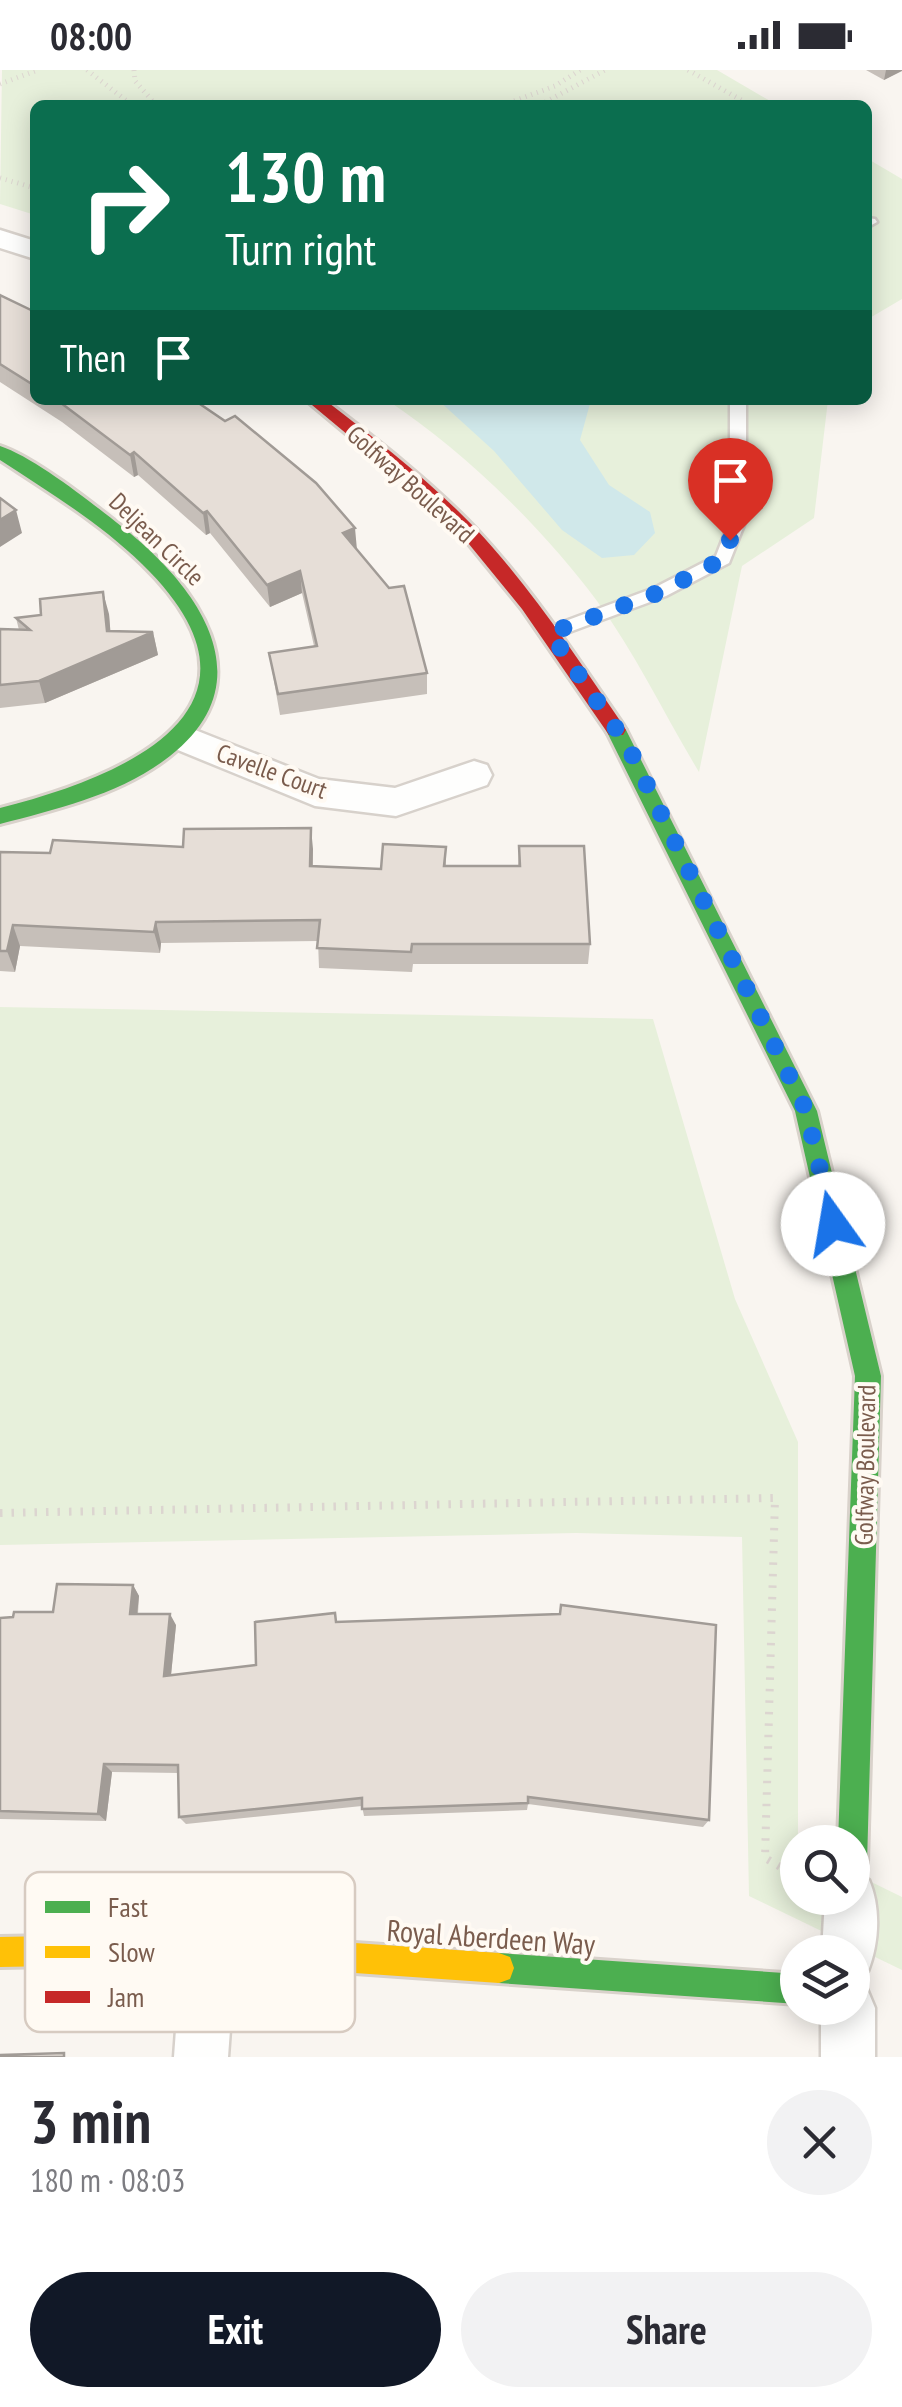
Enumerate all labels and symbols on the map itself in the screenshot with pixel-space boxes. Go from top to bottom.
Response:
street label: Golfway Boulevard [341,418,481,550]
pin [688,438,773,541]
street label: Deljean Circle [103,486,211,592]
street label: Cavelle Court [212,736,332,806]
position arrow [781,1172,885,1276]
street label: Golfway Boulevard [848,1384,882,1546]
legend [25,1872,355,2032]
text: Fast [108,1888,148,1925]
street label: Royal Aberdeen Way [386,1910,597,1963]
text: Slow [108,1933,155,1970]
text: Jam [107,1978,144,2015]

